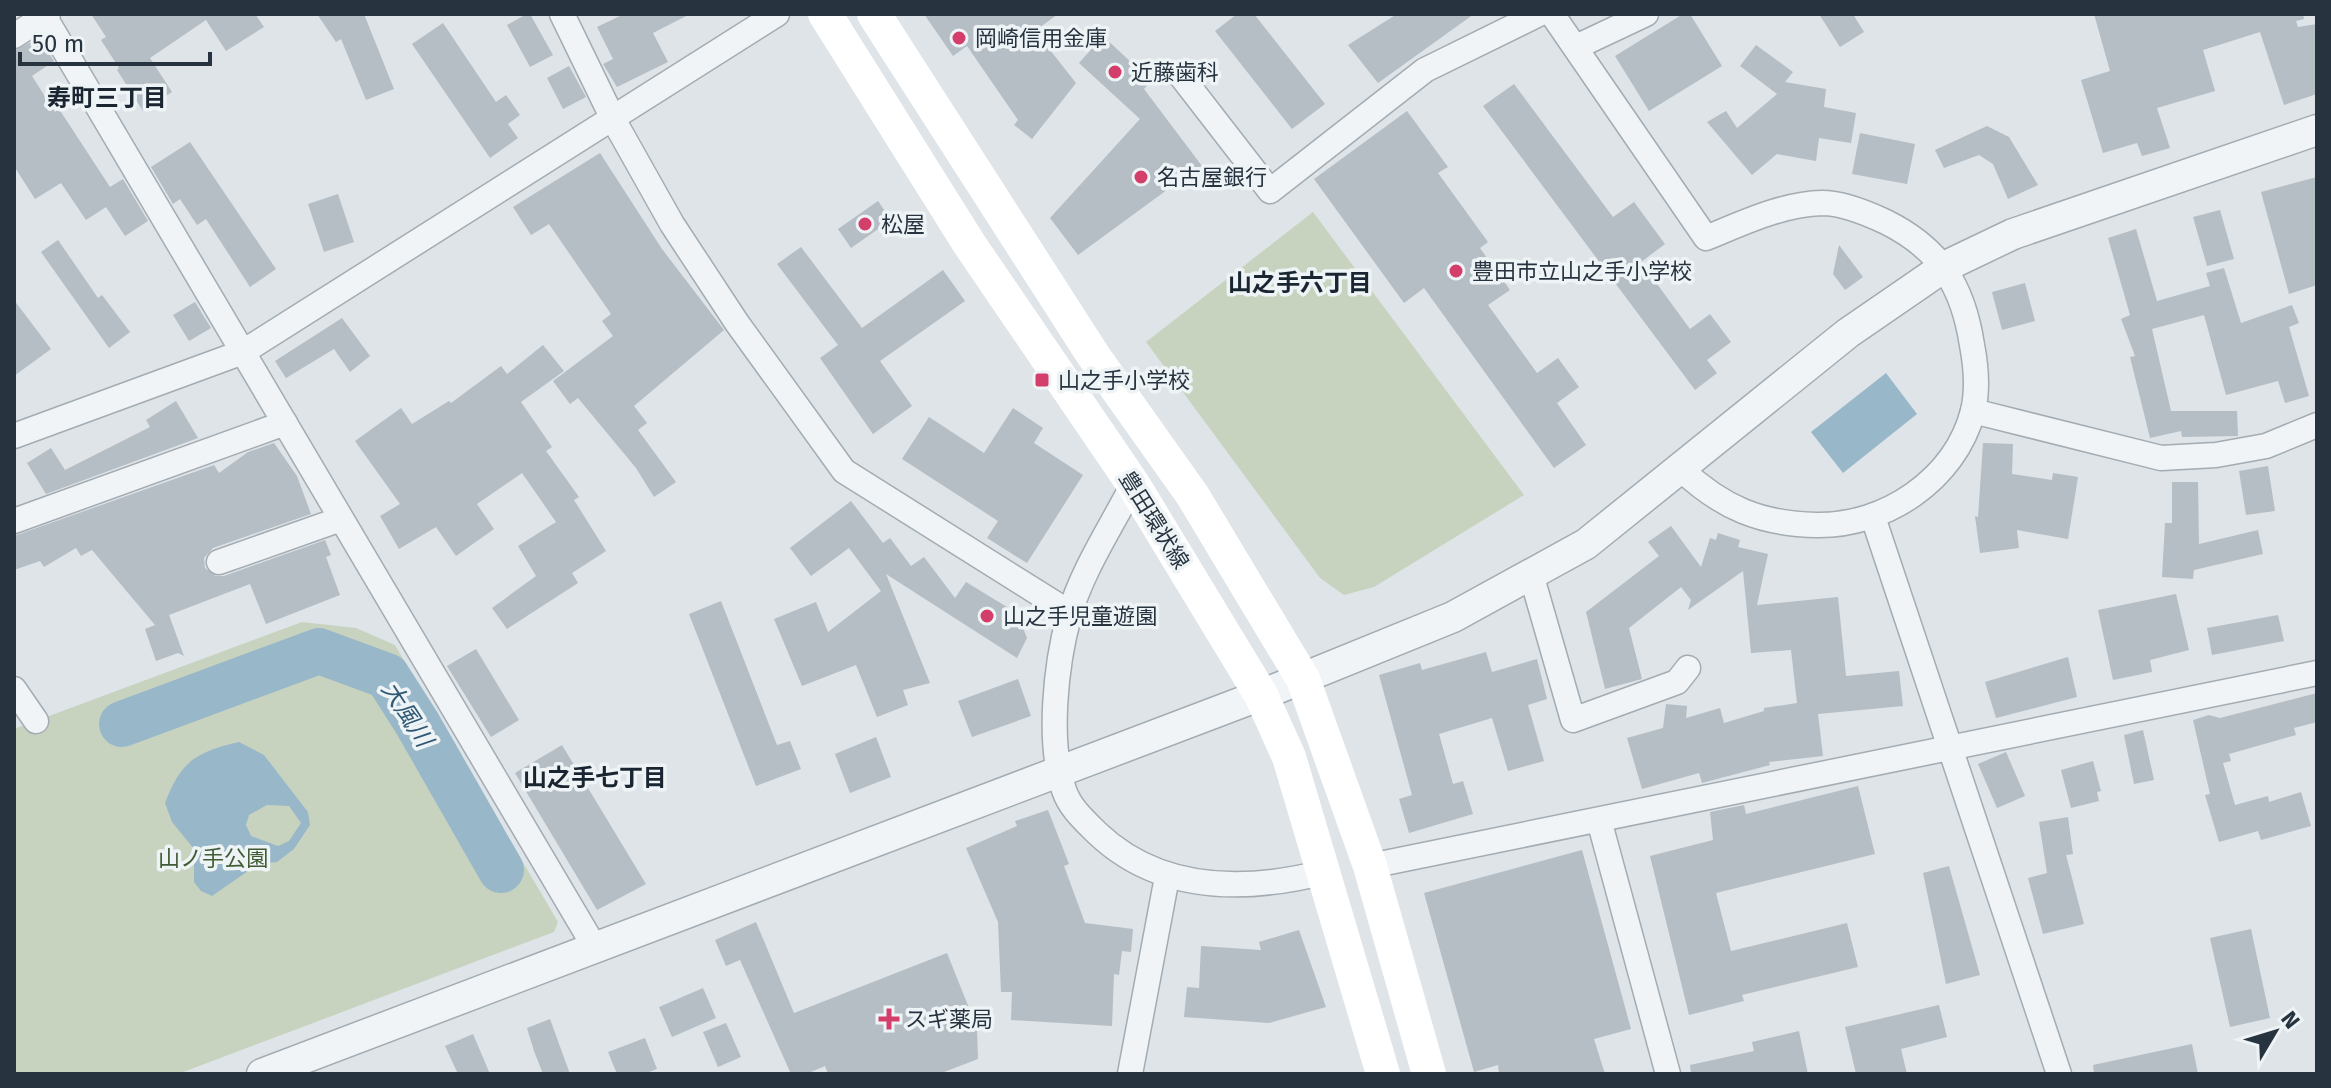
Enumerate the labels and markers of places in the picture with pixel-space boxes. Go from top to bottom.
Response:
place label: 岡崎信用金庫 [975,25,1107,52]
marker: 岡崎信用金庫 [950,29,968,47]
place label: 近藤歯科 [1131,59,1219,86]
marker: 近藤歯科 [1106,63,1124,81]
place label: 名古屋銀行 [1157,164,1267,191]
marker: 名古屋銀行 [1132,168,1150,186]
place label: 松屋 [881,211,925,238]
marker: 松屋 [856,215,874,233]
place label: 豊田市立山之手小学校 [1472,258,1692,285]
marker: 豊田市立山之手小学校 [1447,262,1465,280]
place label: 山之手小学校 [1058,367,1190,394]
marker: 山之手小学校 [1033,371,1051,389]
place label: 山之手児童遊園 [1003,603,1157,630]
marker: 山之手児童遊園 [978,607,996,625]
place label: スギ薬局 [905,1006,993,1033]
marker: スギ薬局 [880,1010,898,1028]

